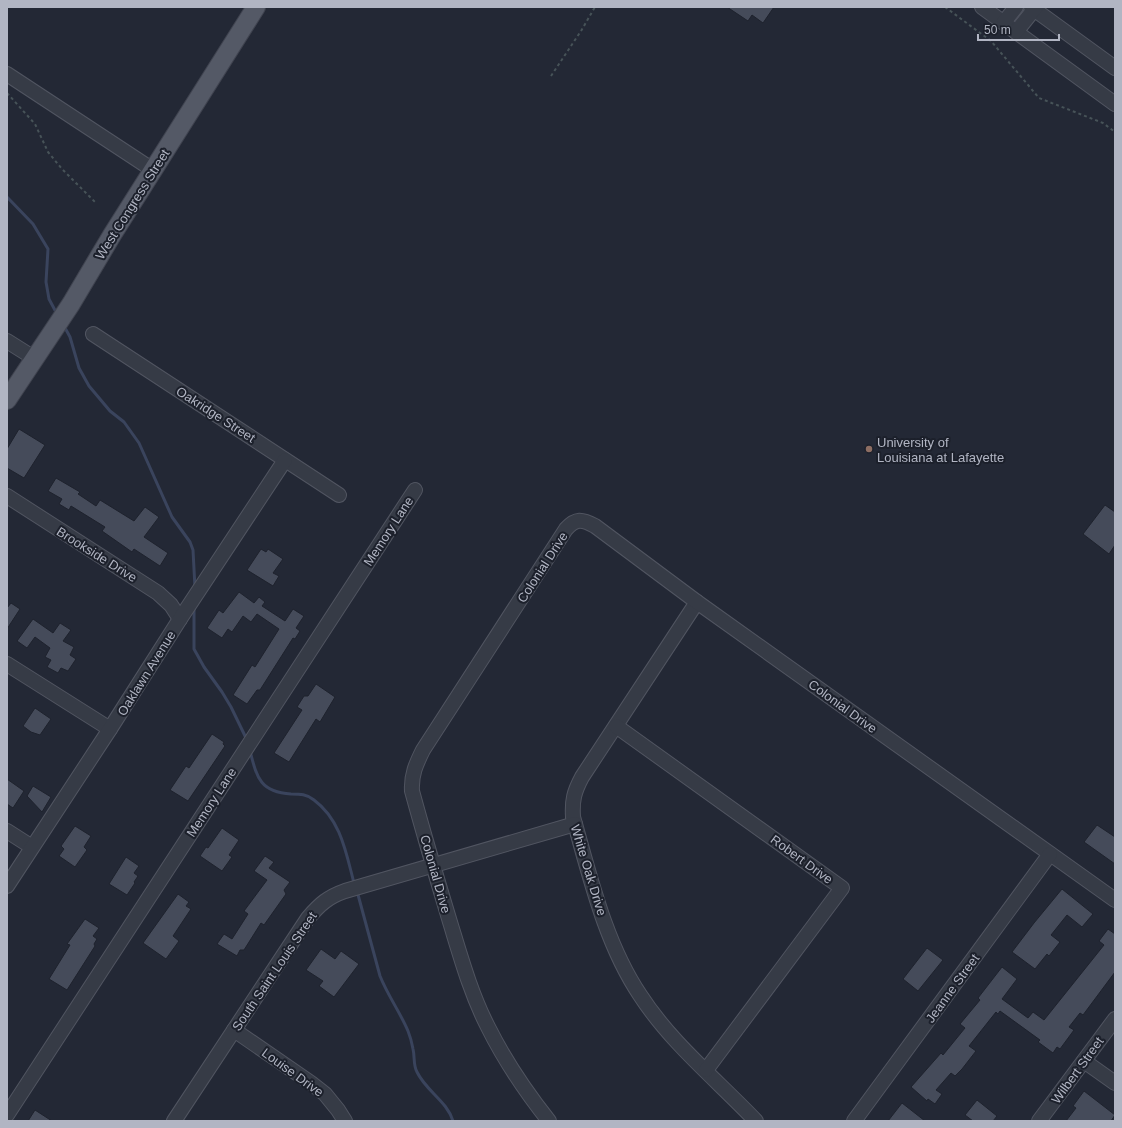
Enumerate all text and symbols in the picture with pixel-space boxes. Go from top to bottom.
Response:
scale bar [978,16,1059,42]
text: 50 m [984,23,1011,37]
street label: West Congress Street [92,146,173,262]
street label: Oakridge Street [173,383,258,446]
place label: University of Louisiana at Lafayette [877,435,1004,465]
marker: University of Louisiana at Lafayette [864,444,874,454]
street label: Memory Lane [360,494,416,569]
street label: Brookside Drive [54,524,140,585]
street label: Colonial Drive [514,529,571,605]
street label: Oaklawn Avenue [114,628,179,719]
street label: Colonial Drive [806,677,880,736]
street label: Memory Lane [183,765,239,840]
street label: White Oak Drive [568,823,610,918]
street label: Robert Drive [768,832,836,887]
street label: Colonial Drive [417,833,454,915]
street label: South Saint Louis Street [229,909,320,1034]
street label: Jeanne Street [923,951,982,1025]
street label: Wilbert Street [1048,1034,1107,1107]
street label: Louise Drive [259,1045,326,1100]

